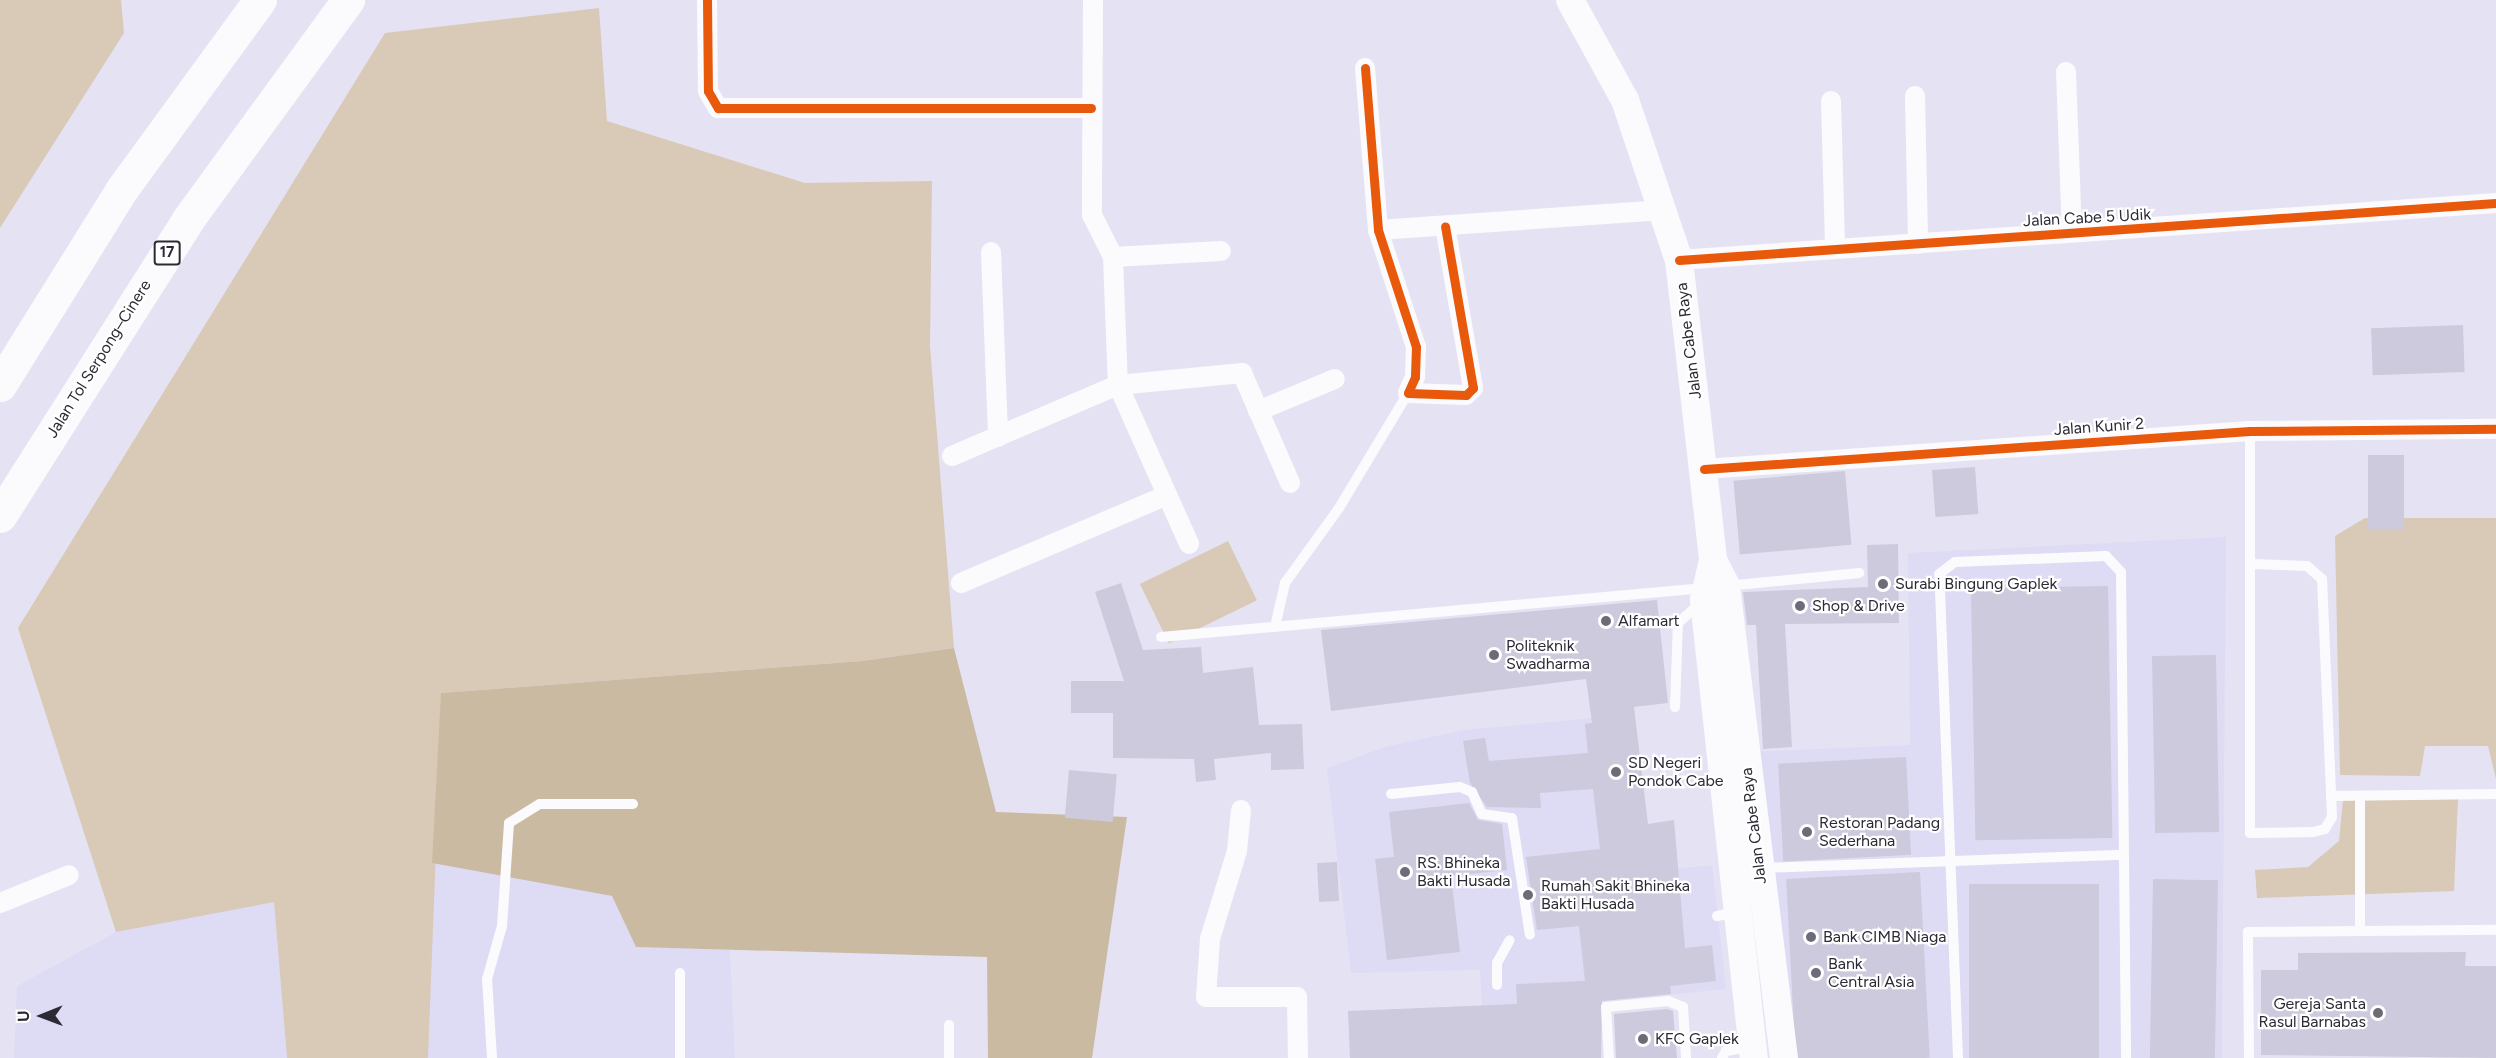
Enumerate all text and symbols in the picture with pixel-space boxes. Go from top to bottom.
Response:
street label: Jalan Cabe 5 Udik [2023,205,2151,231]
road number: 17 [154,241,180,265]
street label: Jalan Tol Serpong–Cinere [43,277,155,441]
street label: Jalan Cabe Raya [1672,282,1706,400]
street label: Jalan Kunir 2 [2053,414,2145,440]
place label: Surabi Bingung Gaplek [1895,574,2057,594]
marker: Surabi Bingung Gaplek [1876,577,1890,591]
place label: Shop & Drive [1812,596,1905,616]
marker: Shop & Drive [1793,599,1807,613]
place label: Alfamart [1618,611,1680,631]
marker: Alfamart [1599,614,1613,628]
place label: Politeknik Swadharma [1506,636,1590,674]
marker: Politeknik Swadharma [1487,648,1501,662]
place label: SD Negeri Pondok Cabe [1628,753,1723,791]
marker: SD Negeri Pondok Cabe [1609,765,1623,779]
street label: Jalan Cabe Raya [1737,767,1771,885]
place label: Restoran Padang Sederhana [1819,813,1940,851]
marker: Restoran Padang Sederhana [1800,825,1814,839]
place label: RS. Bhineka Bakti Husada [1417,853,1511,891]
marker: RS. Bhineka Bakti Husada [1398,865,1412,879]
place label: Rumah Sakit Bhineka Bakti Husada [1541,876,1690,914]
marker: Rumah Sakit Bhineka Bakti Husada [1519,886,1537,904]
place label: Bank CIMB Niaga [1823,927,1947,947]
marker: Bank CIMB Niaga [1804,930,1818,944]
place label: Bank Central Asia [1828,954,1914,992]
marker: Bank Central Asia [1809,966,1823,980]
north arrow [12,986,72,1046]
place label: Gereja Santa Rasul Barnabas [2259,994,2366,1032]
marker: Gereja Santa Rasul Barnabas [2371,1006,2385,1020]
text: U [14,1011,33,1022]
place label: KFC Gaplek [1655,1029,1739,1049]
marker: KFC Gaplek [1636,1032,1650,1046]

